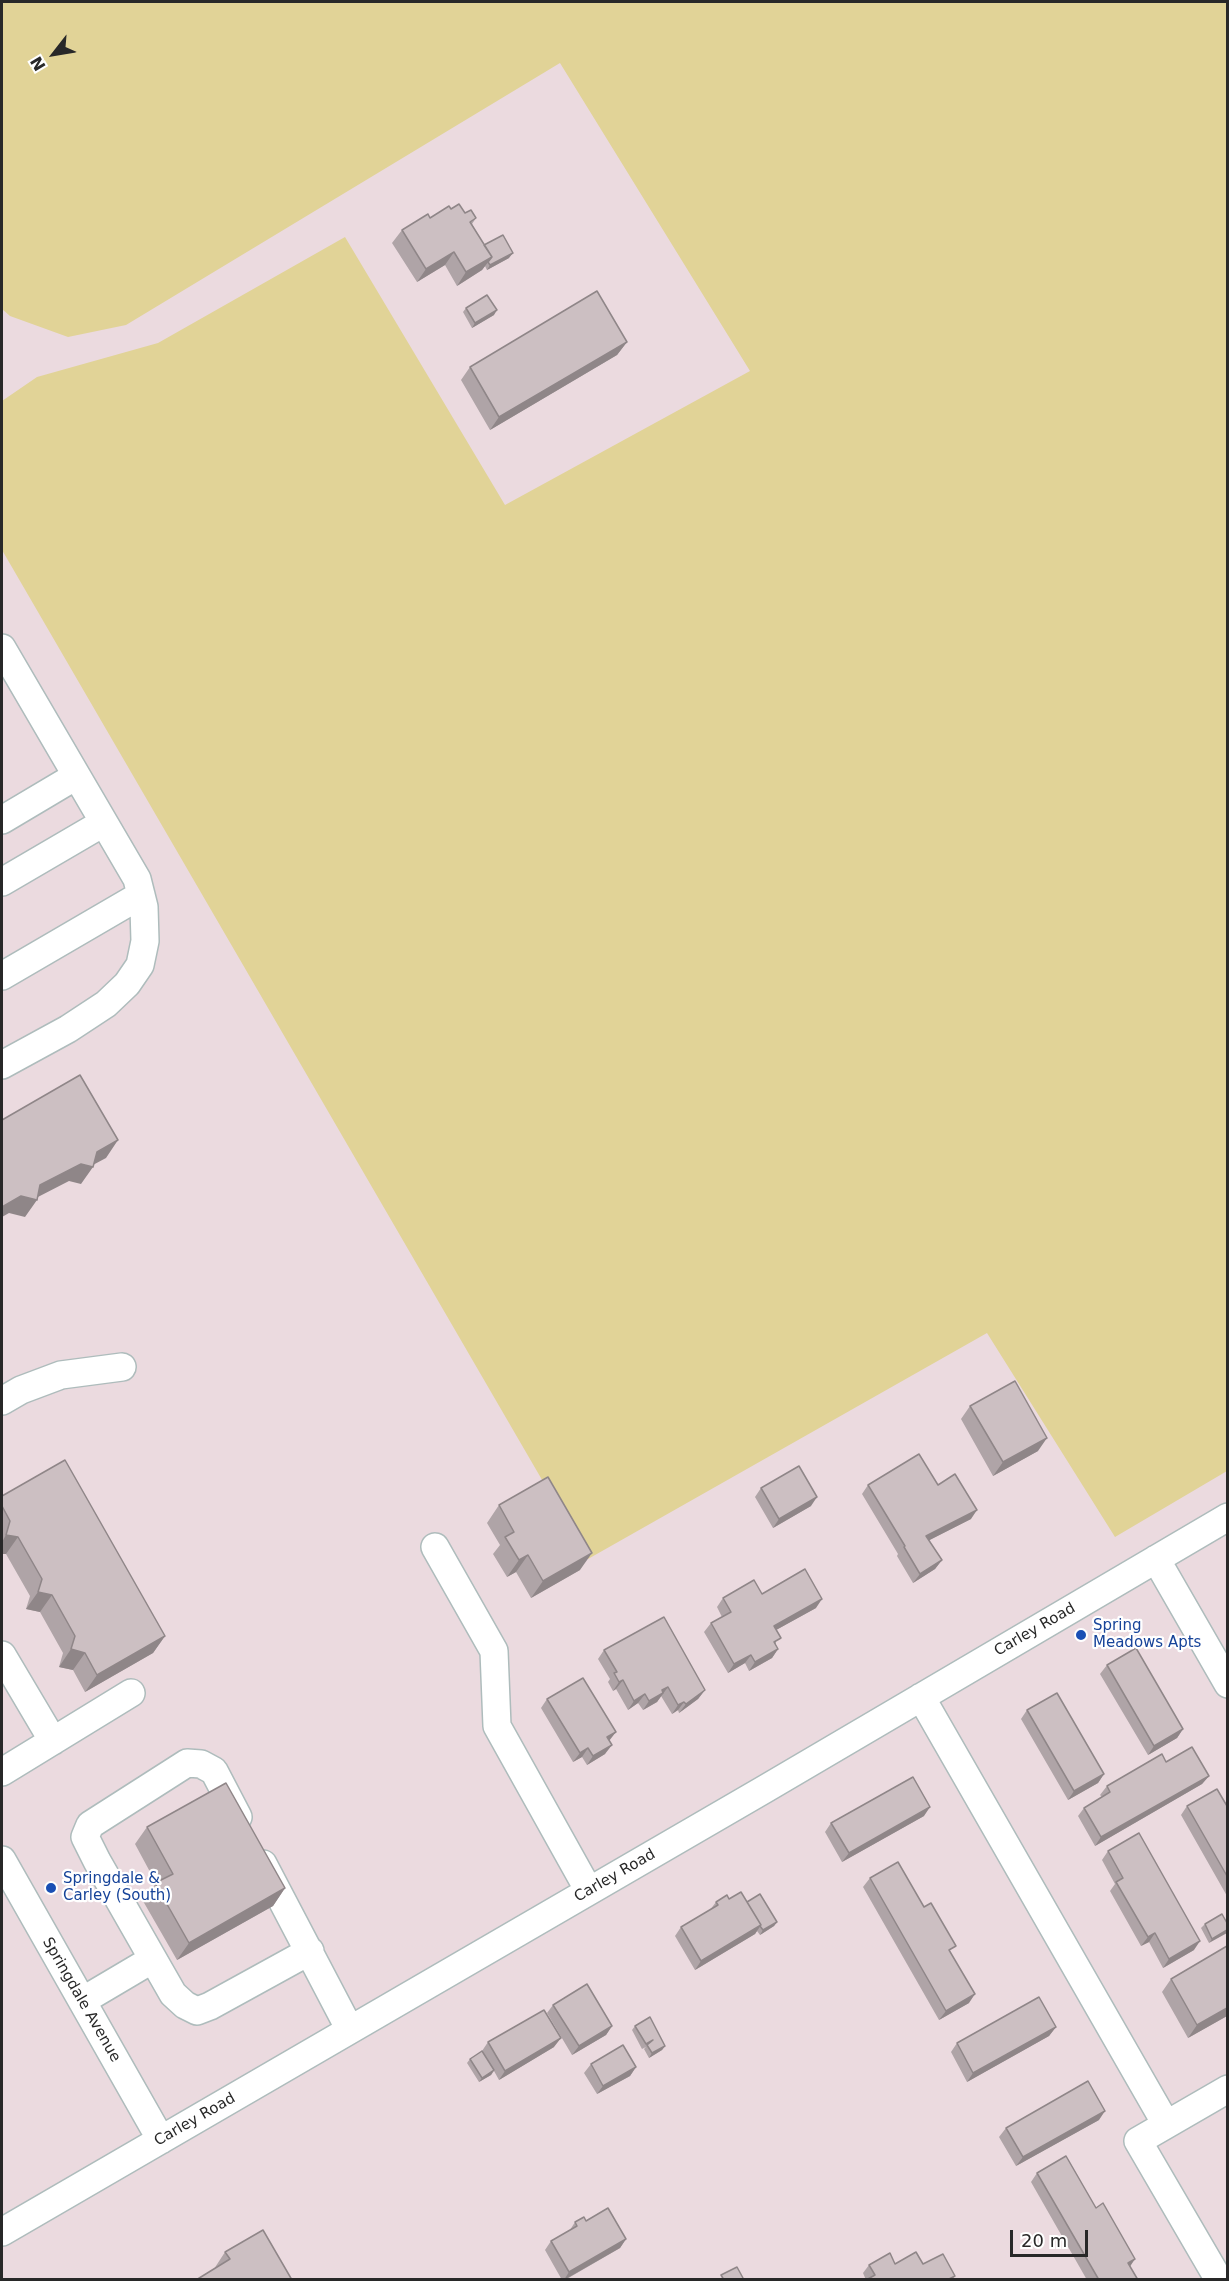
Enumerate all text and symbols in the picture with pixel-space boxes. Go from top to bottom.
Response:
north arrow [24,24,84,84]
text: N [27,53,50,74]
street label: Carley Road [991,1600,1079,1660]
place label: Spring Meadows Apts [1093,1617,1201,1652]
marker: Spring Meadows Apts [1074,1628,1088,1642]
street label: Carley Road [571,1846,659,1906]
place label: Springdale & Carley (South) [63,1870,171,1905]
marker: Springdale & Carley (South) [44,1881,58,1895]
street label: Springdale Avenue [38,1934,124,2066]
street label: Carley Road [151,2090,239,2150]
scale bar [1013,2218,1091,2256]
text: 20 m [1021,2230,1067,2251]

